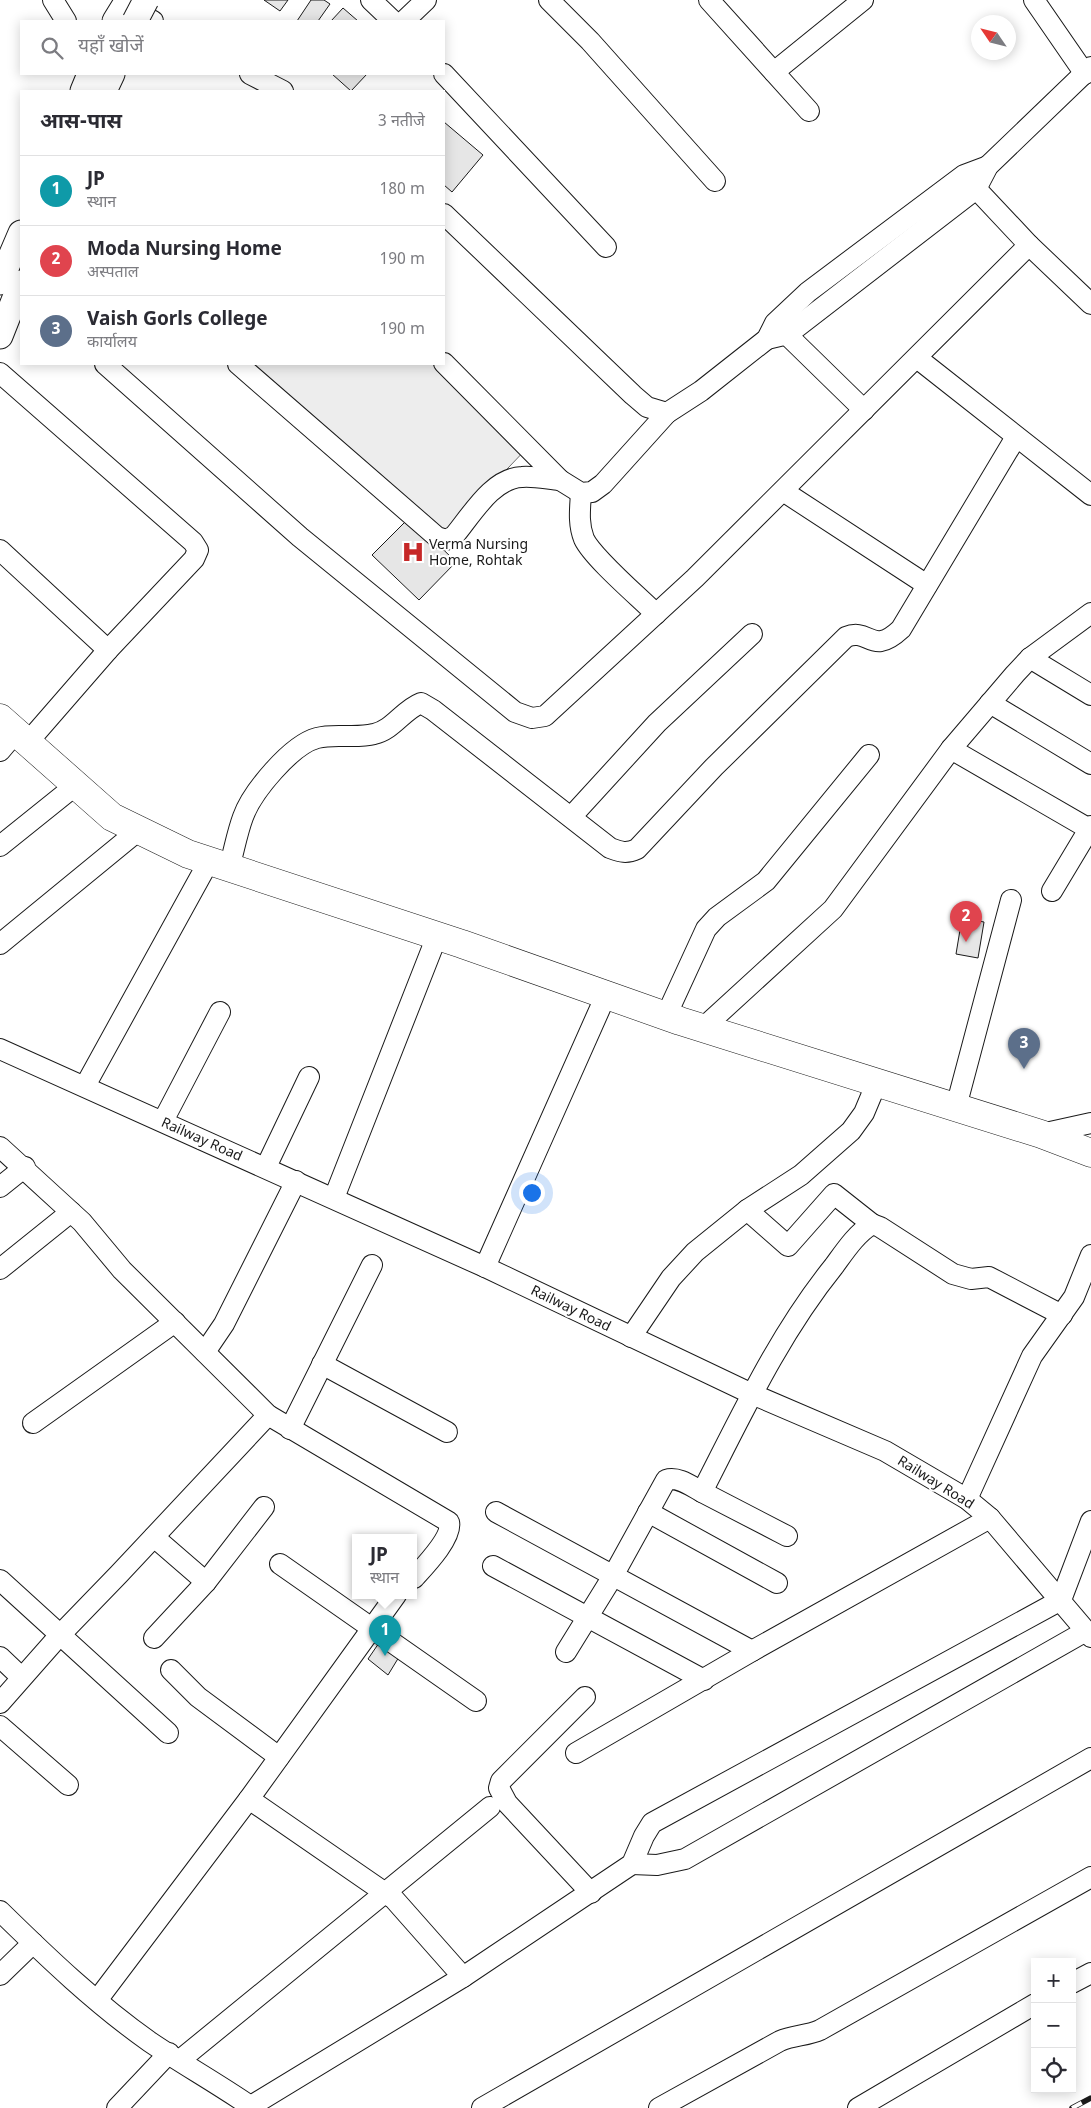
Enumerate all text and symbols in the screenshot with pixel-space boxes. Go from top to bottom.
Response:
north arrow [971,15,1016,60]
search box [20,20,445,75]
icon: search [38,34,66,62]
text: यहाँ खोजें [78,35,144,60]
text: आस-पास [40,109,122,137]
text: 3 नतीजे [378,112,425,133]
text: JP [87,168,105,193]
text: 1 [51,180,61,201]
text: 180 m [379,180,425,201]
text: स्थान [87,193,116,214]
text: Moda Nursing Home [87,238,282,263]
text: 2 [51,250,61,271]
text: 190 m [379,250,425,271]
text: अस्पताल [87,263,139,284]
text: Vaish Gorls College [87,308,268,333]
text: 3 [51,320,61,341]
text: 190 m [379,320,425,341]
text: कार्यालय [87,333,137,354]
place label: Verma Nursing Home, Rohtak [429,536,528,571]
hospital icon: Verma Nursing Home, Rohtak [400,539,426,565]
pin: 2 [950,901,982,942]
pin: 3 [1008,1028,1040,1069]
street label: Railway Road [158,1114,245,1167]
your location [519,1180,545,1206]
street label: Railway Road [527,1282,614,1337]
street label: Railway Road [893,1452,977,1514]
popup [352,1534,417,1599]
text: JP [370,1544,388,1569]
text: स्थान [370,1569,399,1590]
pin: 1 [369,1615,401,1656]
map controls [1031,1958,1076,2093]
button: + [1031,1958,1076,2003]
button: − [1031,2003,1076,2048]
button: locate [1031,2048,1076,2093]

